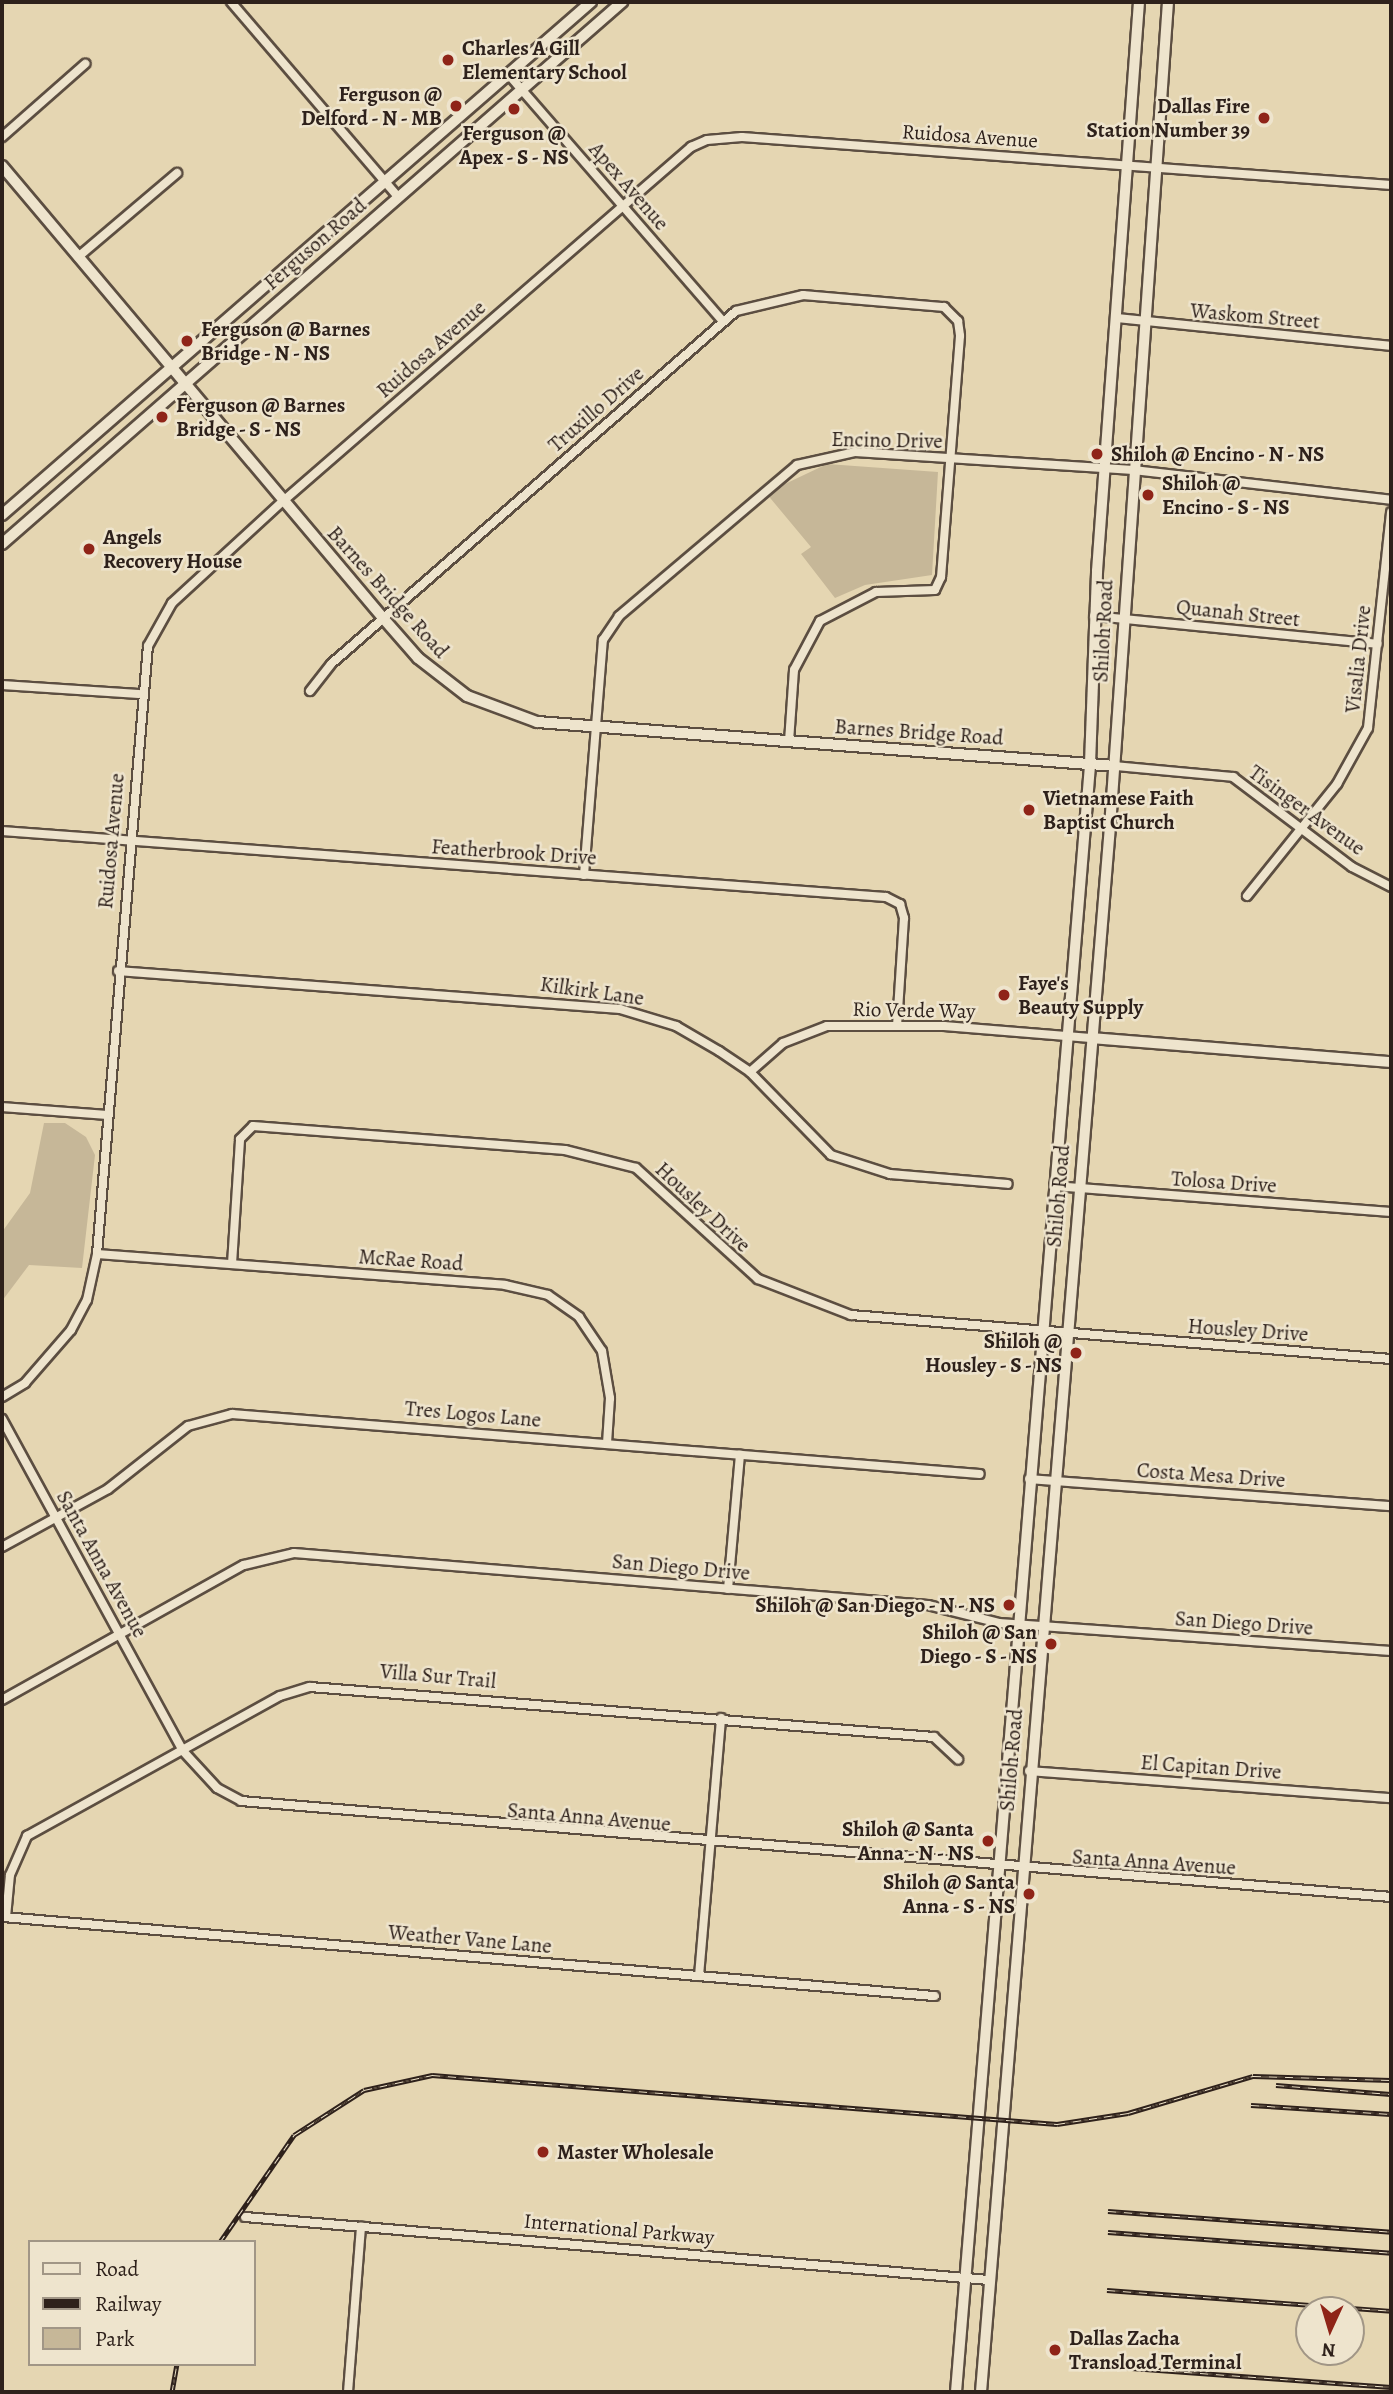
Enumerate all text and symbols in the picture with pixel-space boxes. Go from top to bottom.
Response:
place label: Charles A Gill Elementary School [462,35,627,85]
marker: Charles A Gill Elementary School [440,52,456,68]
place label: Ferguson @ Delford - N - MB [299,81,442,131]
place label: Dallas Fire Station Number 39 [1086,93,1250,143]
marker: Ferguson @ Delford - N - MB [448,98,464,114]
marker: Ferguson @ Apex - S - NS [506,101,522,117]
marker: Dallas Fire Station Number 39 [1256,110,1272,126]
street label: Ruidosa Avenue [901,119,1039,153]
place label: Ferguson @ Apex - S - NS [458,120,570,170]
street label: Apex Avenue [584,137,674,235]
street label: Ferguson Road [259,193,371,295]
street label: Ruidosa Avenue [371,295,491,403]
street label: Waskom Street [1189,298,1321,334]
place label: Ferguson @ Barnes Bridge - N - NS [201,316,370,366]
marker: Ferguson @ Barnes Bridge - N - NS [179,333,195,349]
street label: Truxillo Drive [543,361,649,457]
place label: Ferguson @ Barnes Bridge - S - NS [176,392,345,442]
marker: Ferguson @ Barnes Bridge - S - NS [154,409,170,425]
street label: Encino Drive [831,426,943,454]
place label: Shiloh @ Encino - N - NS [1111,441,1326,467]
marker: Shiloh @ Encino - N - NS [1089,446,1105,462]
place label: Shiloh @ Encino - S - NS [1162,470,1291,520]
marker: Shiloh @ Encino - S - NS [1140,487,1156,503]
street label: Barnes Bridge Road [322,521,454,663]
place label: Angels Recovery House [103,524,242,574]
marker: Angels Recovery House [81,541,97,557]
street label: Shiloh Road [1088,579,1118,683]
street label: Quanah Street [1175,594,1301,632]
street label: Visalia Drive [1340,604,1376,714]
street label: Barnes Bridge Road [834,714,1004,750]
street label: Tisinger Avenue [1244,759,1370,861]
street label: Ruidosa Avenue [93,772,129,910]
place label: Vietnamese Faith Baptist Church [1043,785,1194,835]
marker: Vietnamese Faith Baptist Church [1021,802,1037,818]
street label: Featherbrook Drive [430,834,598,870]
place label: Faye's Beauty Supply [1018,970,1143,1020]
street label: Kilkirk Lane [538,971,646,1011]
marker: Faye's Beauty Supply [996,987,1012,1003]
street label: Rio Verde Way [852,996,976,1024]
street label: Shiloh Road [1041,1144,1075,1248]
street label: Housley Drive [650,1157,756,1257]
street label: Tolosa Drive [1170,1166,1278,1198]
street label: McRae Road [358,1244,464,1276]
street label: Housley Drive [1187,1313,1309,1347]
place label: Shiloh @ Housley - S - NS [923,1328,1062,1378]
marker: Shiloh @ Housley - S - NS [1068,1345,1084,1361]
street label: Tres Logos Lane [404,1395,542,1433]
street label: Costa Mesa Drive [1136,1457,1286,1493]
street label: Santa Anna Avenue [51,1486,153,1642]
street label: San Diego Drive [611,1548,751,1586]
place label: Shiloh @ San Diego - N - NS [754,1592,995,1618]
marker: Shiloh @ San Diego - N - NS [1001,1597,1017,1613]
street label: San Diego Drive [1174,1606,1314,1640]
place label: Shiloh @ San Diego - S - NS [918,1619,1037,1669]
marker: Shiloh @ San Diego - S - NS [1043,1636,1059,1652]
street label: Villa Sur Trail [379,1658,497,1694]
street label: Shiloh Road [994,1708,1028,1812]
street label: El Capitan Drive [1140,1750,1282,1784]
street label: Santa Anna Avenue [506,1797,672,1837]
place label: Shiloh @ Santa Anna - N - NS [842,1816,974,1866]
marker: Shiloh @ Santa Anna - N - NS [980,1833,996,1849]
street label: Santa Anna Avenue [1071,1844,1237,1880]
place label: Shiloh @ Santa Anna - S - NS [883,1869,1015,1919]
marker: Shiloh @ Santa Anna - S - NS [1021,1886,1037,1902]
street label: Weather Vane Lane [387,1919,553,1959]
place label: Master Wholesale [557,2139,714,2165]
marker: Master Wholesale [535,2144,551,2160]
street label: International Parkway [523,2208,715,2250]
legend [28,2240,256,2366]
text: Road [95,2255,139,2283]
text: Railway [95,2290,161,2318]
north arrow [1295,2296,1365,2366]
text: Park [95,2325,134,2353]
place label: Dallas Zacha Transload Terminal [1069,2325,1241,2375]
text: N [1321,2337,1336,2363]
marker: Dallas Zacha Transload Terminal [1047,2342,1063,2358]

